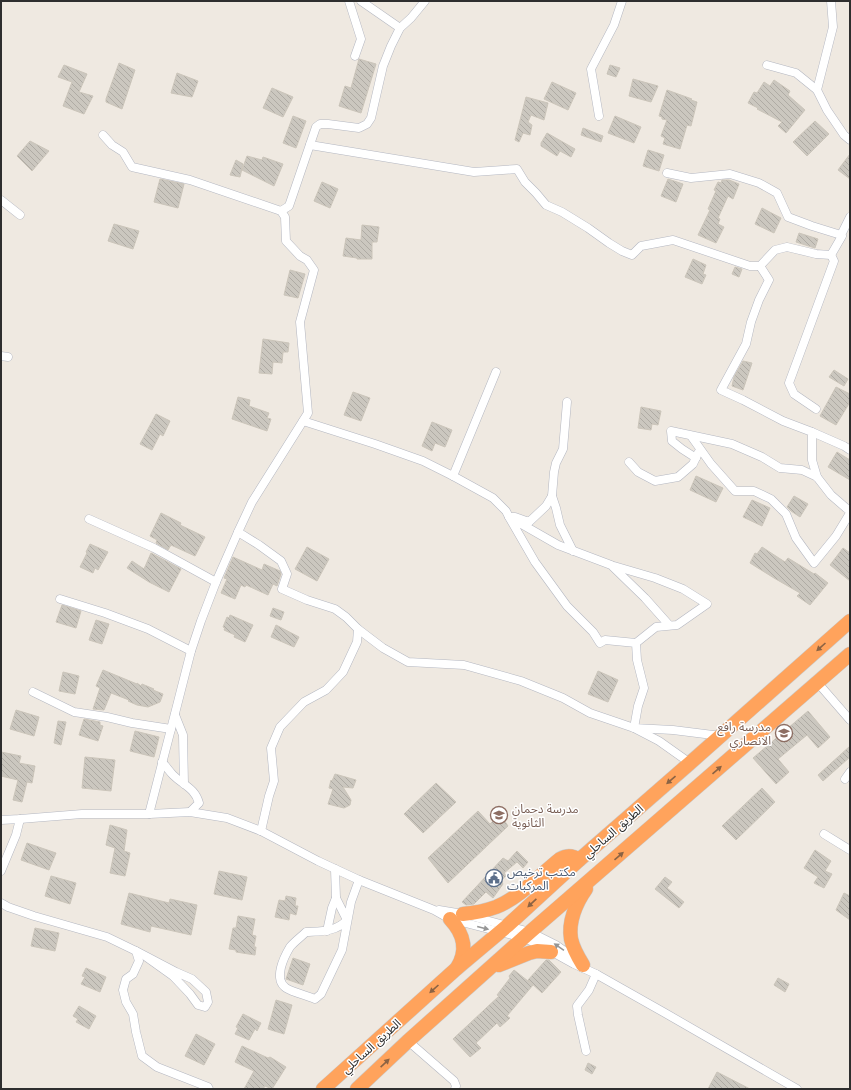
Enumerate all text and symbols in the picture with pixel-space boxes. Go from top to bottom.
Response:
one-way arrow [816,643,826,652]
place label: مدرسة رافع الانصاري [717,719,771,750]
school or university icon: مدرسة رافع الانصاري [774,723,794,743]
one-way arrow [712,766,721,775]
one-way arrow [667,775,676,784]
place label: مدرسة دحمان الثانوية [512,801,579,830]
street label: الطريق الساحلي [580,801,648,863]
school or university icon: مدرسة دحمان الثانوية [489,805,509,825]
one-way arrow [614,851,624,860]
place label: مكتب ترخيص المركبات [507,864,576,893]
public building icon: مكتب ترخيص المركبات [484,868,504,888]
one-way arrow [527,899,537,908]
one-way arrow [477,925,489,931]
one-way arrow [554,943,564,951]
one-way arrow [429,984,439,994]
street label: الطريق الساحلي [338,1015,406,1079]
one-way arrow [380,1058,390,1067]

